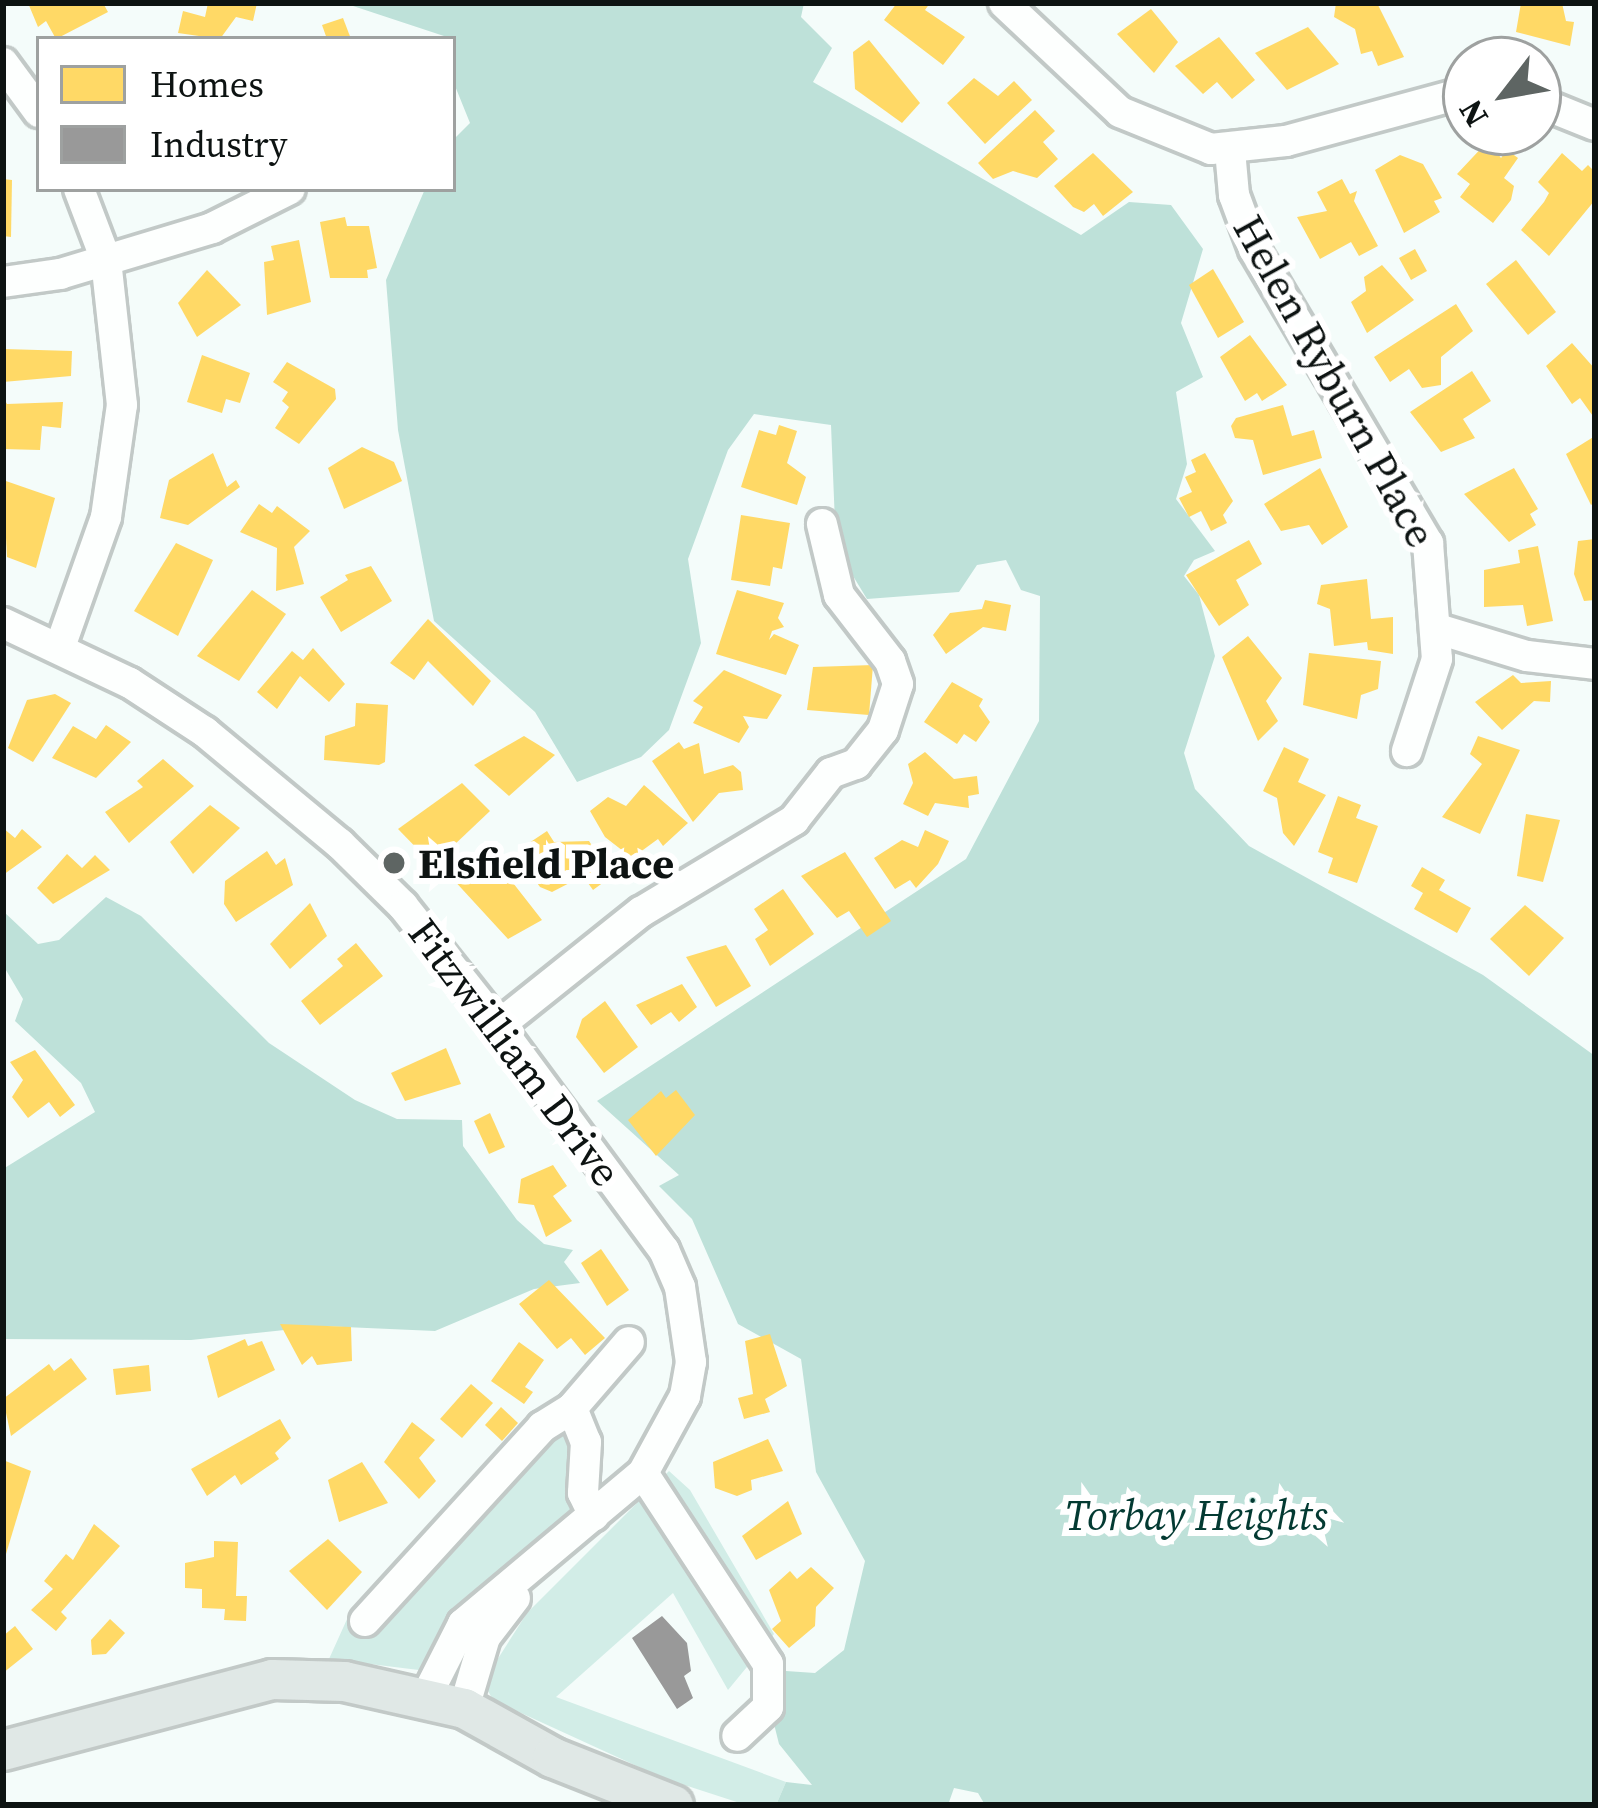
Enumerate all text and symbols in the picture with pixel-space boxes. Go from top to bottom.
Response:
legend [36,36,456,192]
north arrow [1442,36,1562,156]
text: Homes [150,60,264,109]
text: N [1448,91,1499,135]
text: Industry [150,120,288,169]
street label: Helen Ryburn Place [1223,207,1447,555]
place label: Elsfield Place [418,838,674,888]
marker: Elsfield Place [381,850,407,876]
street label: Fitzwilliam Drive [398,909,632,1195]
park label: Torbay Heights [1065,1490,1327,1540]

